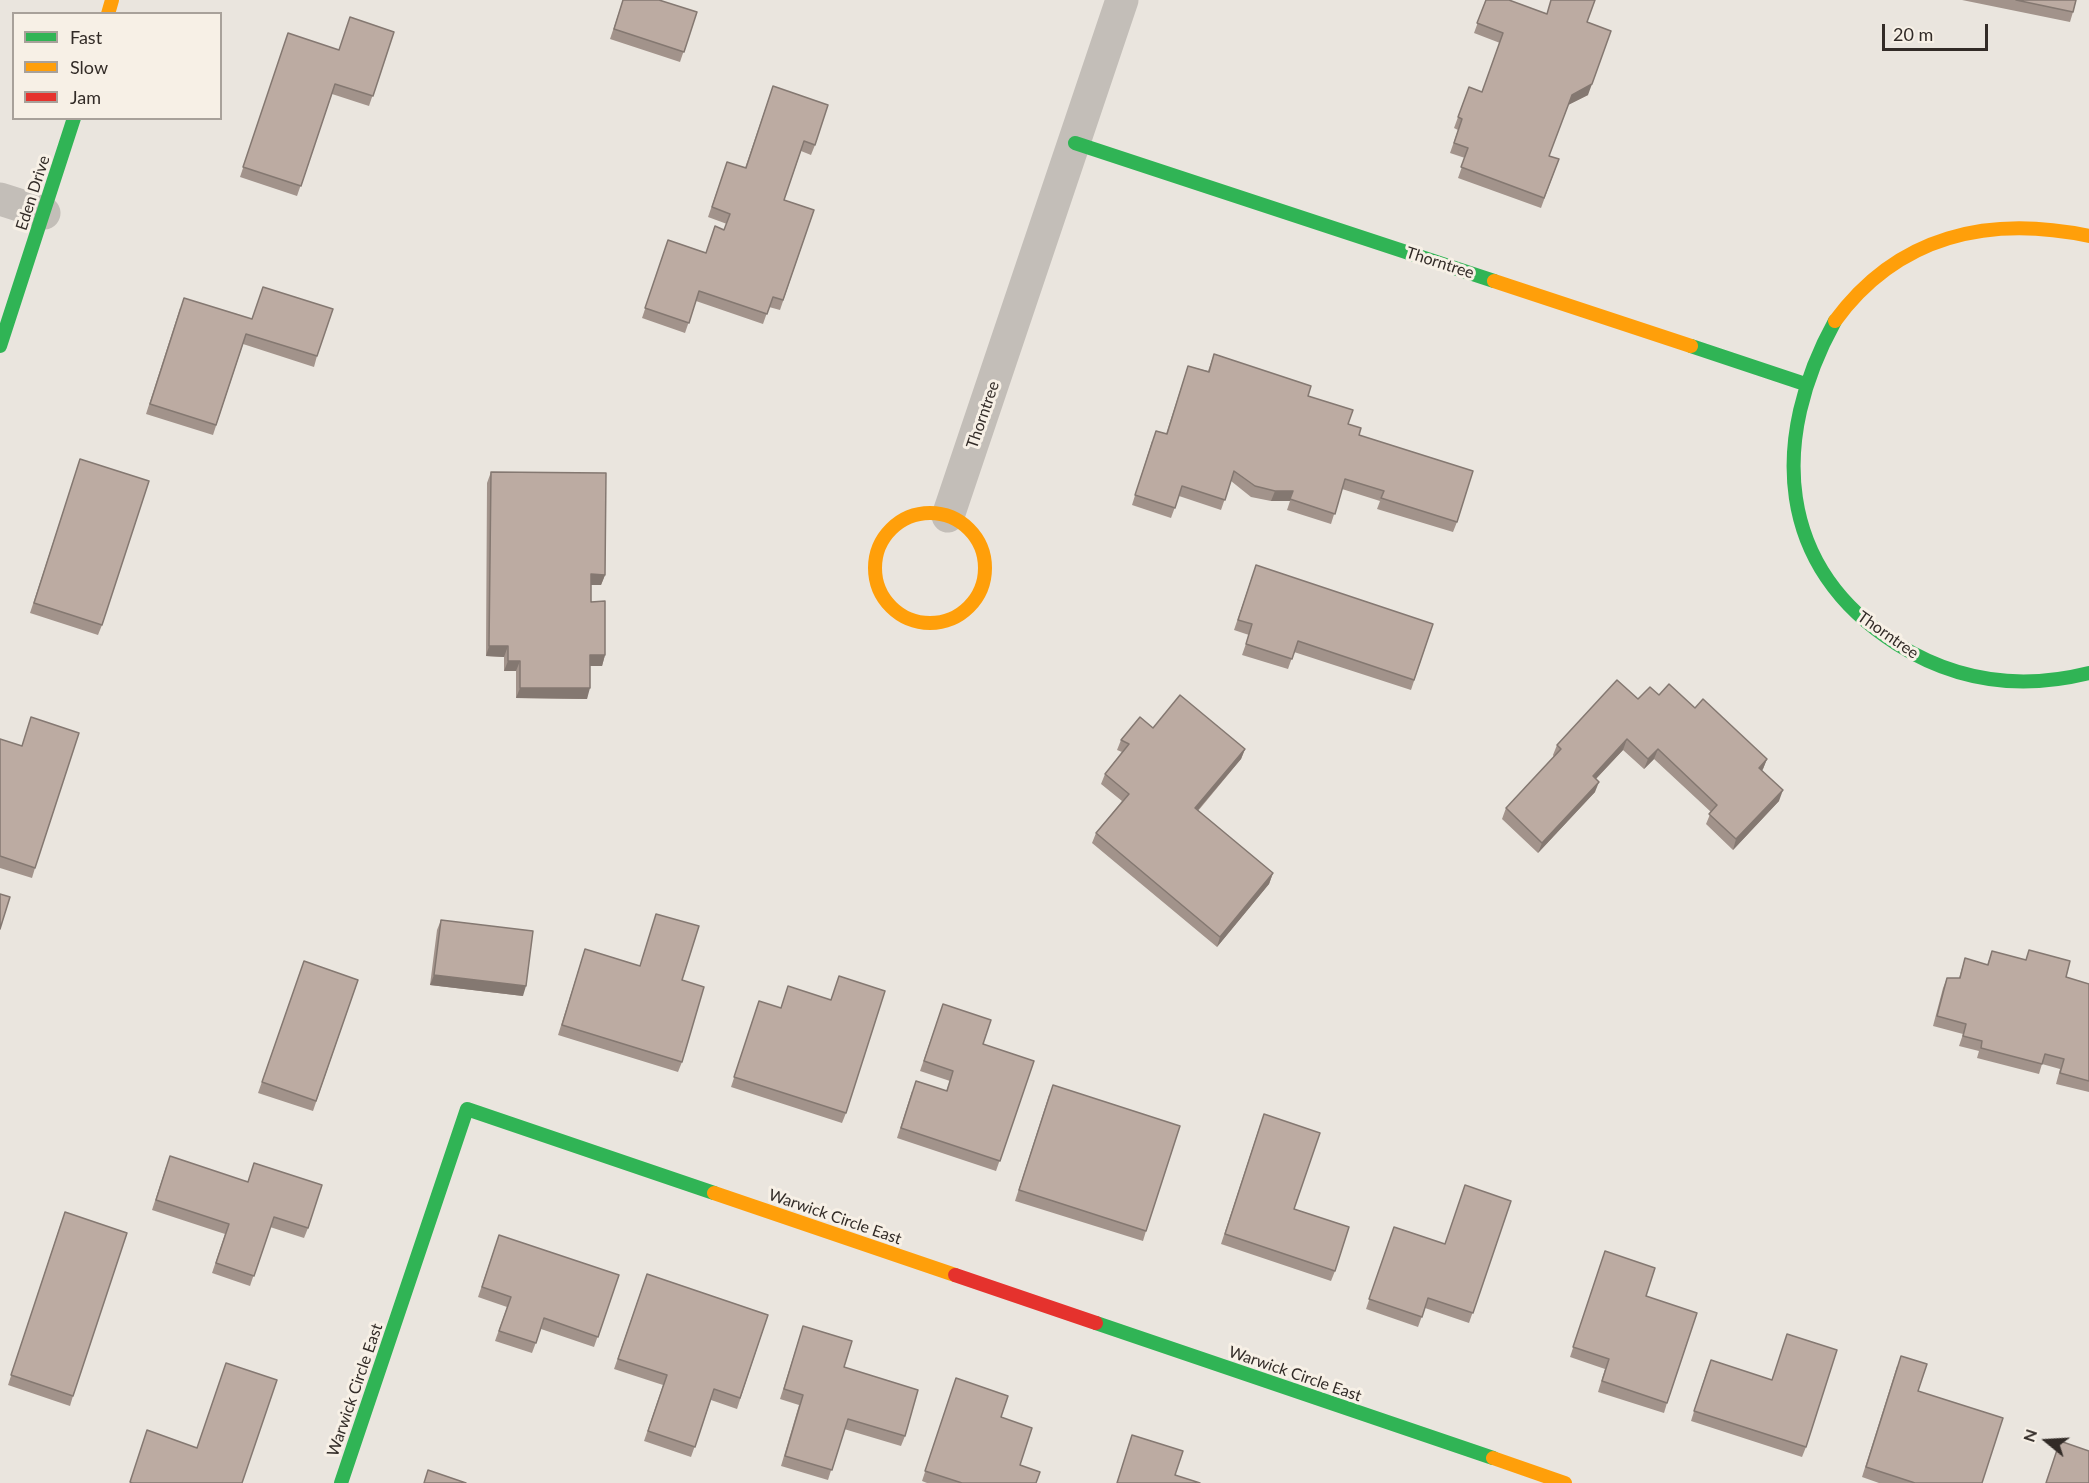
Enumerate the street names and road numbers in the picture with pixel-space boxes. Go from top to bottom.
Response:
street label: Eden Drive [12,153,54,233]
street label: Thorntree [1404,243,1476,283]
street label: Thorntree [963,379,1003,451]
street label: Thorntree [1854,607,1922,663]
street label: Warwick Circle East [766,1185,904,1249]
street label: Warwick Circle East [323,1321,387,1459]
street label: Warwick Circle East [1226,1342,1364,1406]

